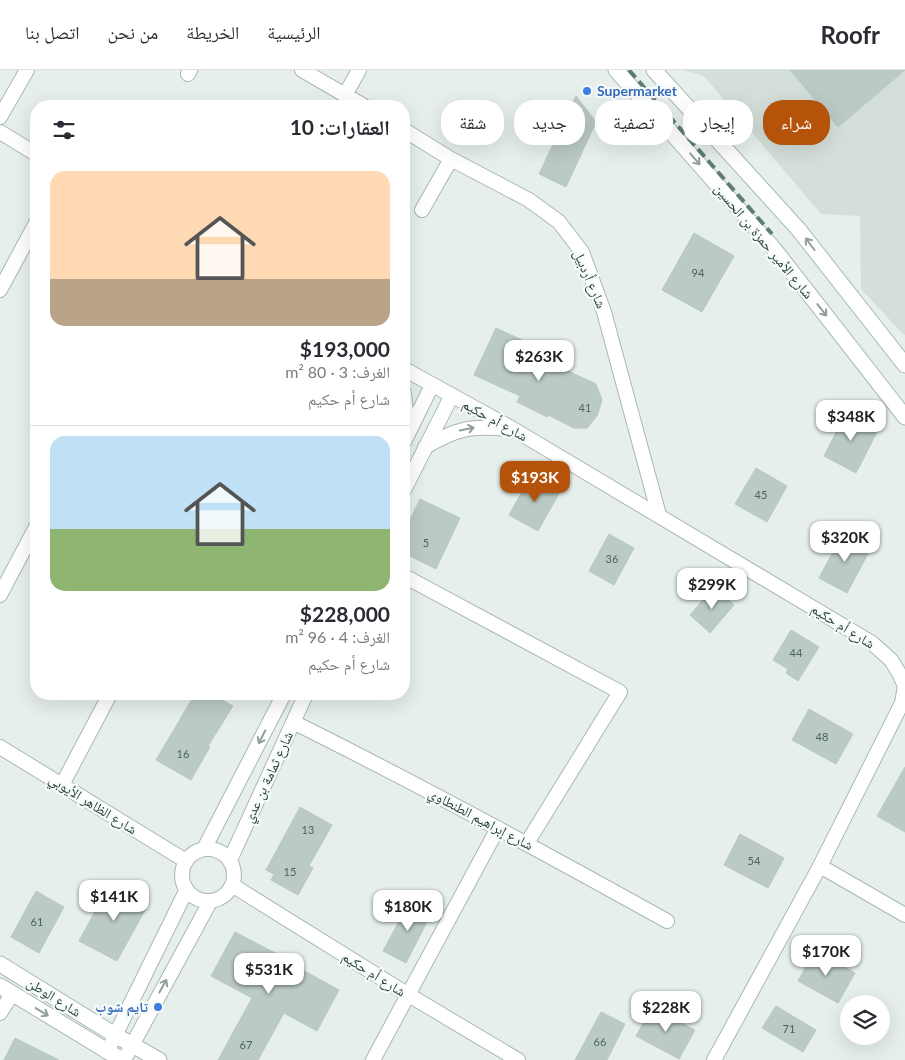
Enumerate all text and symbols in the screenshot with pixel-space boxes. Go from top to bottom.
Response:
text: Roofr [821,20,880,49]
text: اتصل بنا [25,21,79,43]
text: من نحن [107,21,158,43]
text: الخريطة [186,21,239,43]
text: الرئيسية [267,21,321,43]
place label: Supermarket [597,82,678,99]
marker: Supermarket [581,85,593,97]
chip: شقة [441,100,504,145]
chip: جديد [514,100,585,145]
chip: تصفية [595,100,673,145]
chip: إيجار [683,100,753,145]
chip: شراء [763,100,830,145]
text: العقارات: 10 [290,114,390,139]
icon: filters [50,116,78,144]
one-way arrow [689,152,701,165]
street label: شارع الأمير حمزة بن الحسين [710,180,817,303]
icon: home [175,203,265,293]
one-way arrow [805,238,816,251]
street label: شارع أردبيل [569,247,610,311]
house number: 94 [692,266,705,279]
one-way arrow [816,303,827,316]
text: $193,000 [300,336,390,361]
pin: $263K [504,340,574,382]
text: $263K [515,346,563,365]
text: الغرف: 3 · 80 m² [285,362,390,381]
text: شارع أم حكيم [308,389,390,408]
street label: شارع أم حكيم [459,395,531,446]
pin: $348K [816,400,886,442]
house number: 41 [579,401,591,414]
text: $348K [827,406,875,425]
one-way arrow [458,424,474,433]
pin: $193K [500,460,570,503]
text: $193K [511,467,559,486]
icon: home [175,469,265,559]
house number: 45 [755,488,767,501]
pin: $320K [810,520,880,563]
text: $320K [821,527,869,546]
house number: 5 [423,536,429,549]
house number: 36 [606,552,618,565]
pin: $299K [677,568,747,610]
text: $299K [688,574,736,593]
street label: شارع أم حكيم [807,599,878,653]
text: $228,000 [300,601,390,626]
text: الغرف: 4 · 96 m² [285,627,390,646]
house number: 44 [790,646,803,659]
text: شارع أم حكيم [308,654,390,673]
street label: شارع ثمامة بن عدي [239,729,299,827]
one-way arrow [257,730,267,745]
house number: 48 [816,730,828,743]
house number: 16 [177,747,189,760]
street label: شارع الظاهر الأيوبي [44,770,140,840]
street label: شارع إبراهيم الطنطاوي [424,784,537,856]
house number: 13 [302,823,314,836]
house number: 54 [748,854,761,867]
house number: 15 [284,865,296,878]
pin: $141K [79,880,149,922]
text: $141K [90,886,138,905]
pin: $180K [373,890,443,932]
text: $180K [384,896,432,915]
house number: 61 [31,915,43,928]
pin: $170K [791,934,861,977]
text: $170K [802,941,850,960]
street label: شارع أم حكيم [338,947,409,1001]
pin: $531K [234,952,304,995]
text: $531K [245,959,293,978]
street label: شارع الوطن [23,973,84,1022]
one-way arrow [159,979,169,994]
pin: $228K [631,990,701,1033]
map controls [840,995,890,1045]
button: layers [840,995,890,1045]
text: $228K [642,997,690,1016]
place label: تايم شوب [95,998,148,1017]
marker: تايم شوب [152,1001,164,1013]
one-way arrow [34,1007,48,1017]
house number: 71 [783,1022,795,1035]
house number: 66 [594,1035,606,1048]
house number: 67 [240,1038,252,1051]

